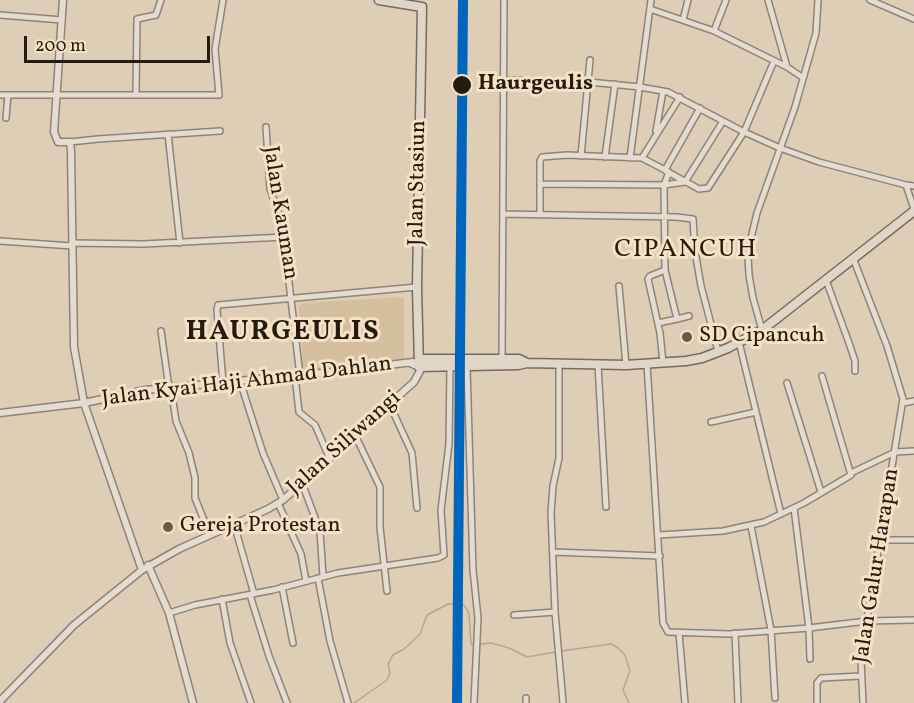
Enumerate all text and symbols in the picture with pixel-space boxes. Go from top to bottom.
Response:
scale bar [27,24,213,62]
text: 200 m [35,34,86,59]
place label: Haurgeulis [478,72,593,98]
marker: Haurgeulis [451,74,473,96]
street label: Jalan Stasiun [405,120,433,246]
street label: Jalan Kauman [255,144,303,282]
district label: CIPANCUH [614,235,758,267]
district label: HAURGEULIS [186,317,380,351]
place label: SD Cipancuh [699,324,825,350]
marker: SD Cipancuh [680,330,694,344]
street label: Jalan Kyai Haji Ahmad Dahlan [101,352,393,414]
street label: Jalan Siliwangi [283,386,407,502]
street label: Jalan Galur Harapan [850,467,906,665]
place label: Gereja Protestan [180,514,341,540]
marker: Gereja Protestan [161,520,175,534]

